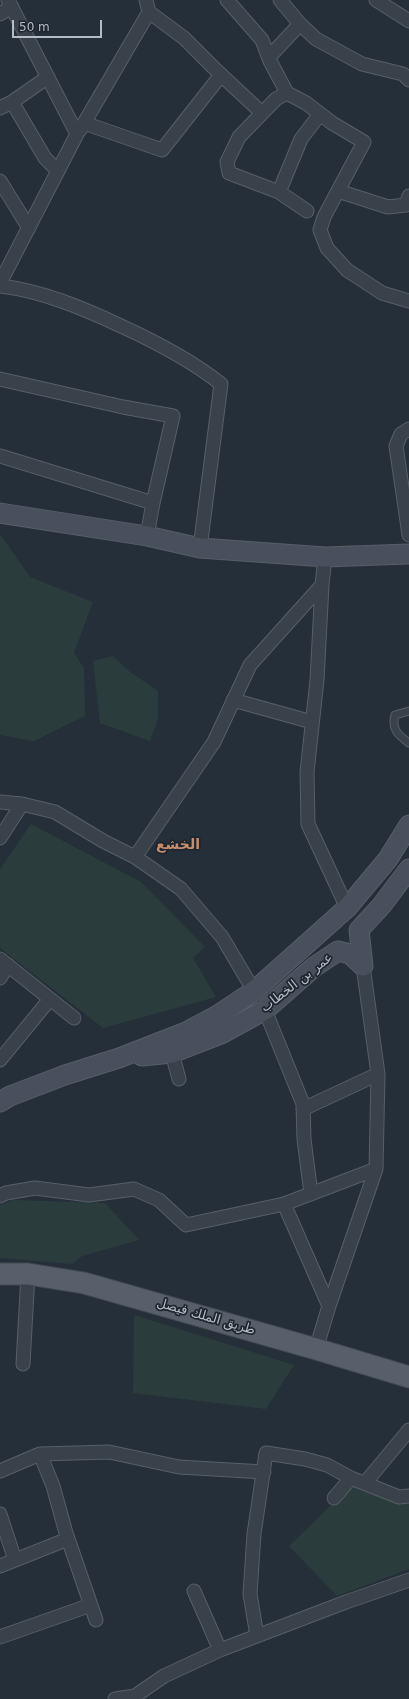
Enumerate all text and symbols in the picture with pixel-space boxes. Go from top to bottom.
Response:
scale bar [14,12,104,38]
text: 50 m [19,20,50,34]
district label: الخشع [156,837,200,853]
street label: عمر بن الخطاب [258,950,336,1016]
street label: طريق الملك فيصل [155,1295,257,1339]

